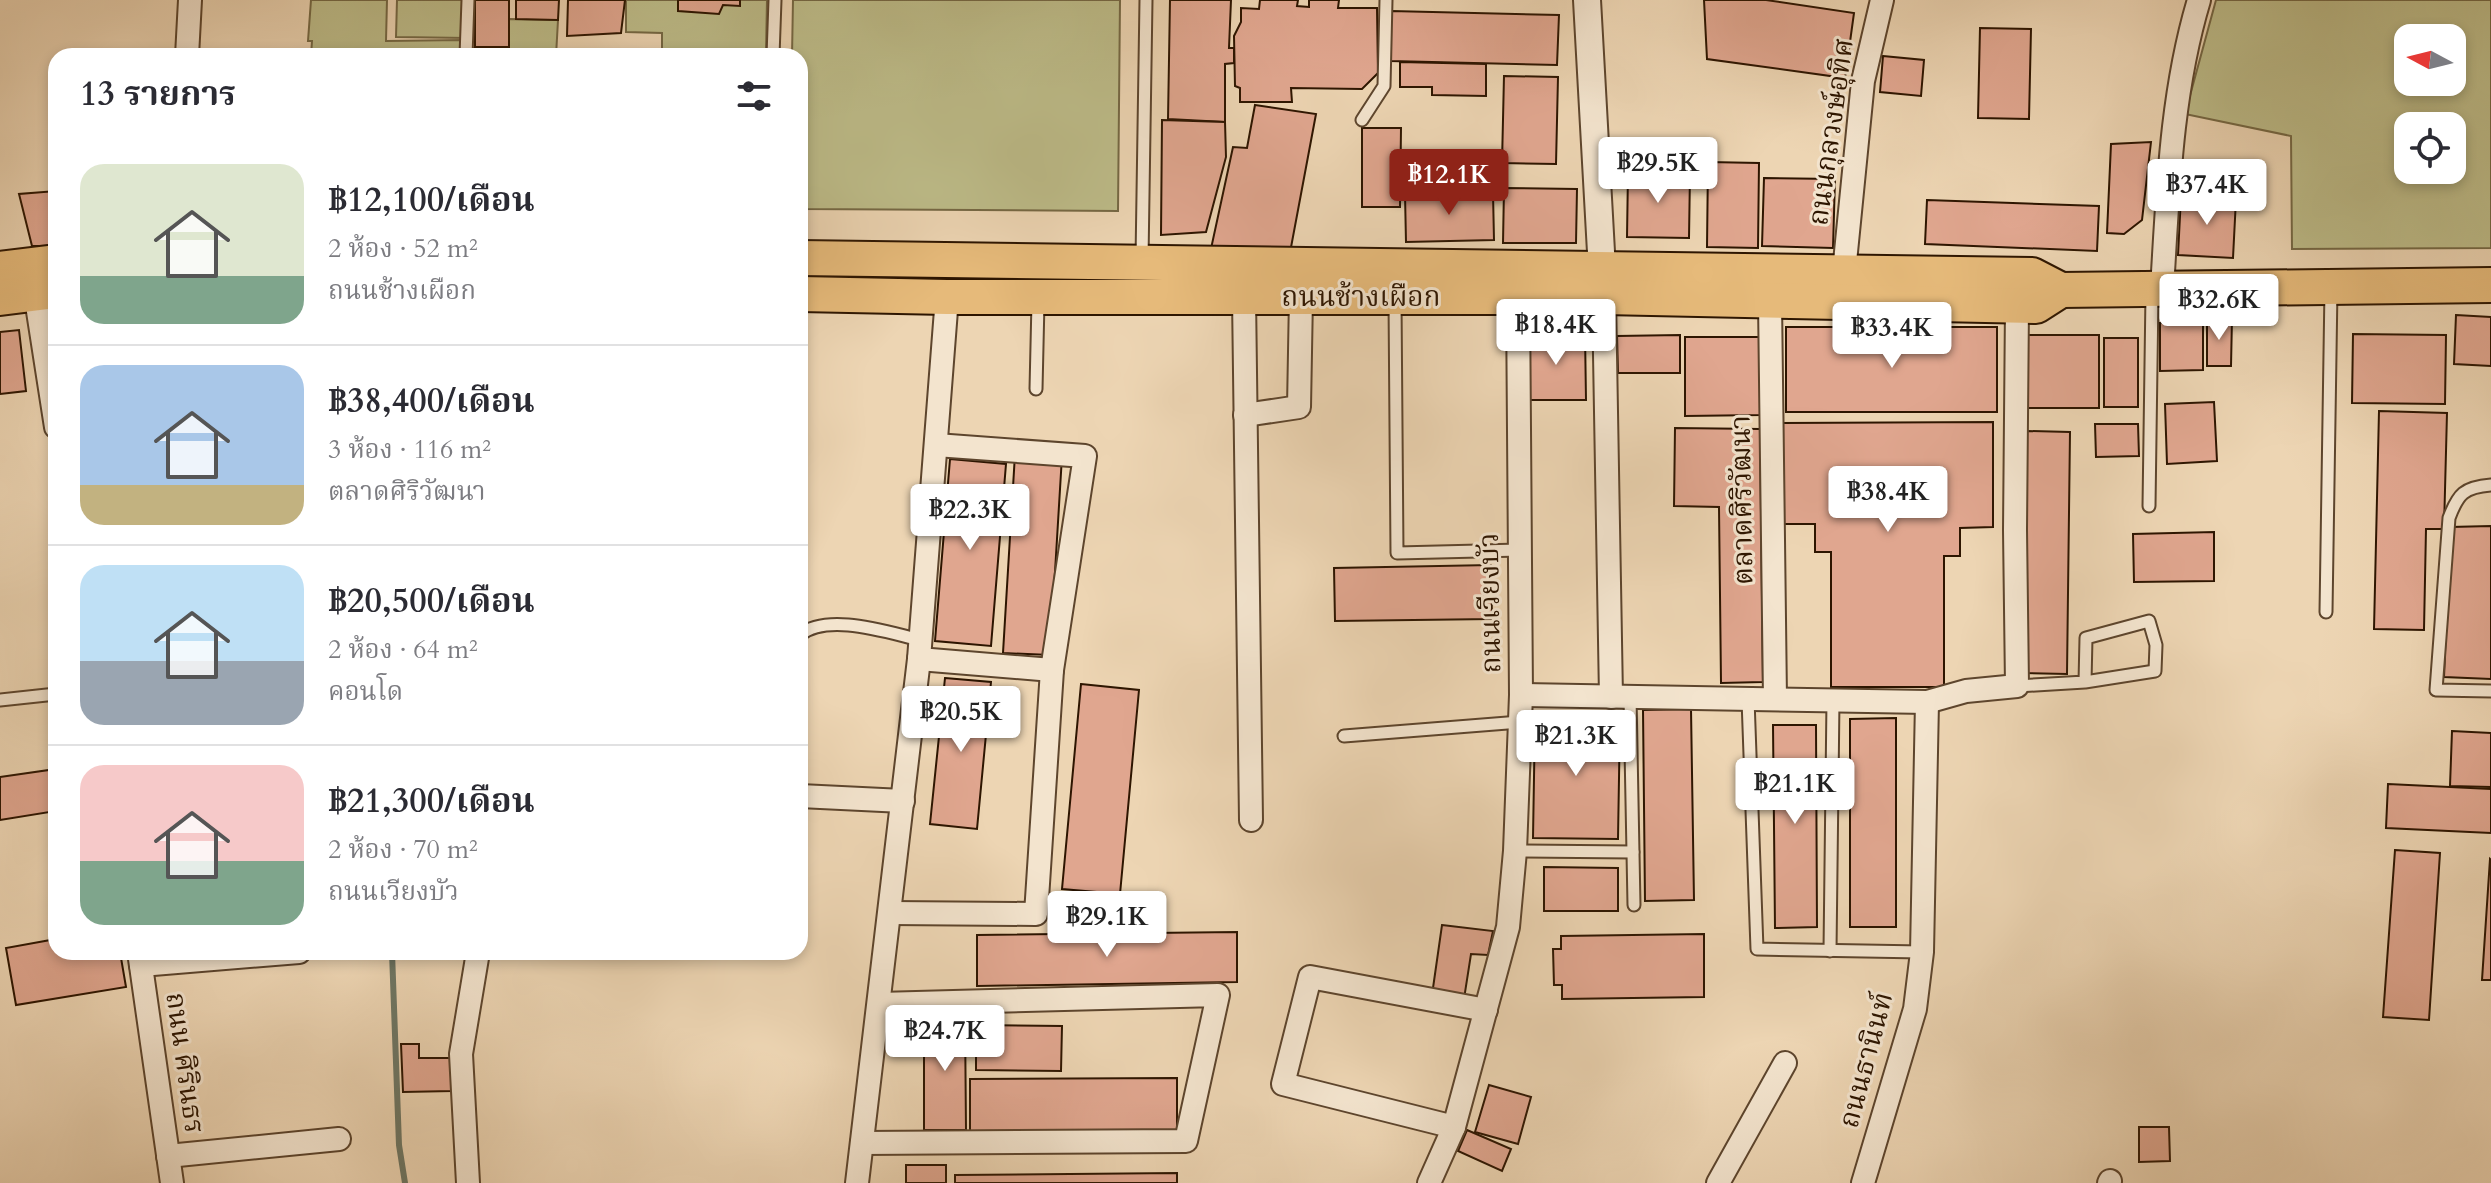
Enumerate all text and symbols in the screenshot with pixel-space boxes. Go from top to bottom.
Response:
north arrow [2394,24,2466,96]
map controls [2394,24,2466,184]
street label: ถนนกุลวงษ์อุทิศ [1799,36,1863,228]
text: 13 รายการ [80,71,236,117]
icon: filters [732,74,776,118]
button: locate [2394,112,2466,184]
pin: ฿29.5K [1593,137,1723,205]
text: ฿29.5K [1616,145,1700,180]
pin: ฿12.1K [1384,149,1514,217]
text: ฿12.1K [1407,157,1491,192]
pin: ฿37.4K [2142,159,2272,227]
text: ฿37.4K [2165,167,2249,202]
text: ฿12,100/เดือน [328,177,534,223]
icon: home [144,196,240,292]
text: 2 ห้อง · 52 m² [328,231,478,266]
text: ถนนช้างเผือก [328,273,476,308]
pin: ฿32.6K [2154,274,2284,342]
street label: ถนนช้างเผือก [1281,278,1441,316]
text: ฿32.6K [2177,282,2261,317]
pin: ฿18.4K [1491,299,1621,367]
pin: ฿33.4K [1827,302,1957,370]
text: ฿18.4K [1514,307,1598,342]
text: ฿33.4K [1850,310,1934,345]
text: ฿38,400/เดือน [328,378,534,424]
icon: home [144,397,240,493]
street label: ตลาดศิริวัฒนา [1722,415,1762,585]
text: 3 ห้อง · 116 m² [328,432,491,467]
pin: ฿38.4K [1823,466,1953,534]
text: ตลาดศิริวัฒนา [328,474,486,509]
text: ฿38.4K [1846,474,1930,509]
pin: ฿22.3K [905,484,1035,552]
text: ฿22.3K [928,492,1012,527]
street label: ถนนเวียงบัว [1470,532,1510,674]
text: ฿20,500/เดือน [328,578,534,624]
icon: home [144,597,240,693]
text: 2 ห้อง · 64 m² [328,632,478,667]
text: คอนโด [328,674,403,709]
pin: ฿20.5K [896,686,1026,754]
text: ฿20.5K [919,694,1003,729]
pin: ฿21.3K [1511,710,1641,778]
text: ฿21.3K [1534,718,1618,753]
pin: ฿21.1K [1730,758,1860,826]
text: ฿21.1K [1753,766,1837,801]
text: ฿21,300/เดือน [328,778,534,824]
icon: home [144,797,240,893]
text: 2 ห้อง · 70 m² [328,832,478,867]
text: ถนนเวียงบัว [328,874,459,909]
pin: ฿29.1K [1042,891,1172,959]
text: ฿29.1K [1065,899,1149,934]
street label: ถนนธานินท์ [1830,988,1902,1132]
street label: ถนน ศิรินธร [156,990,214,1136]
pin: ฿24.7K [880,1005,1010,1073]
text: ฿24.7K [903,1013,987,1048]

